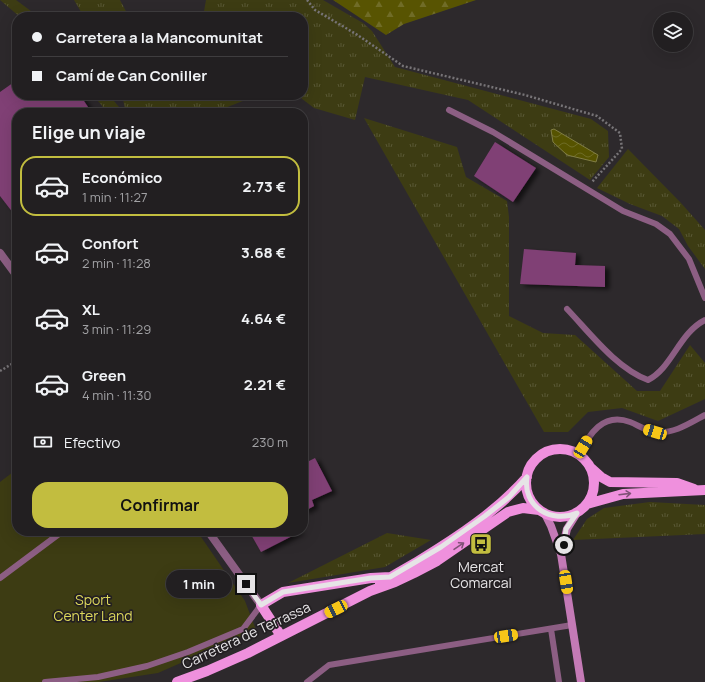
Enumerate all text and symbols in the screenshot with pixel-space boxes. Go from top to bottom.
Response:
map controls [653,12,693,52]
button: layers [653,12,693,52]
text: Carretera a la Mancomunitat [56,27,263,48]
text: Camí de Can Coniller [56,65,207,86]
text: Elige un viaje [32,120,146,144]
text: Económico [82,167,162,188]
icon: car [34,168,70,204]
text: 2.73 € [243,176,286,197]
text: 1 min · 11:27 [82,188,148,206]
text: Confort [82,233,139,254]
icon: car [34,234,70,270]
text: 3.68 € [241,242,286,263]
text: 2 min · 11:28 [82,254,151,272]
text: XL [82,299,100,320]
icon: car [34,300,70,336]
text: 4.64 € [241,308,286,329]
text: 3 min · 11:29 [82,320,151,338]
text: Green [82,365,126,386]
icon: car [34,366,70,402]
text: 2.21 € [244,374,286,395]
text: 4 min · 11:30 [82,386,151,404]
car [642,423,668,441]
icon: cash [32,431,54,453]
text: Efectivo [64,432,120,453]
text: 230 m [252,433,288,451]
car [572,434,594,460]
button: Confirmar [32,482,288,528]
one-way arrow [618,490,631,498]
bus stop icon: Mercat Comarcal [468,531,494,557]
route start [555,536,573,554]
one-way arrow [454,542,465,550]
place label: Mercat Comarcal [450,557,512,592]
car [558,569,574,595]
callout: 1 min [166,570,232,598]
text: 1 min [183,575,215,593]
route end [237,575,255,593]
park label: Sport Center Land [53,590,133,625]
street label: Carretera de Terrassa [179,597,313,673]
car [323,598,349,620]
car [493,628,519,644]

